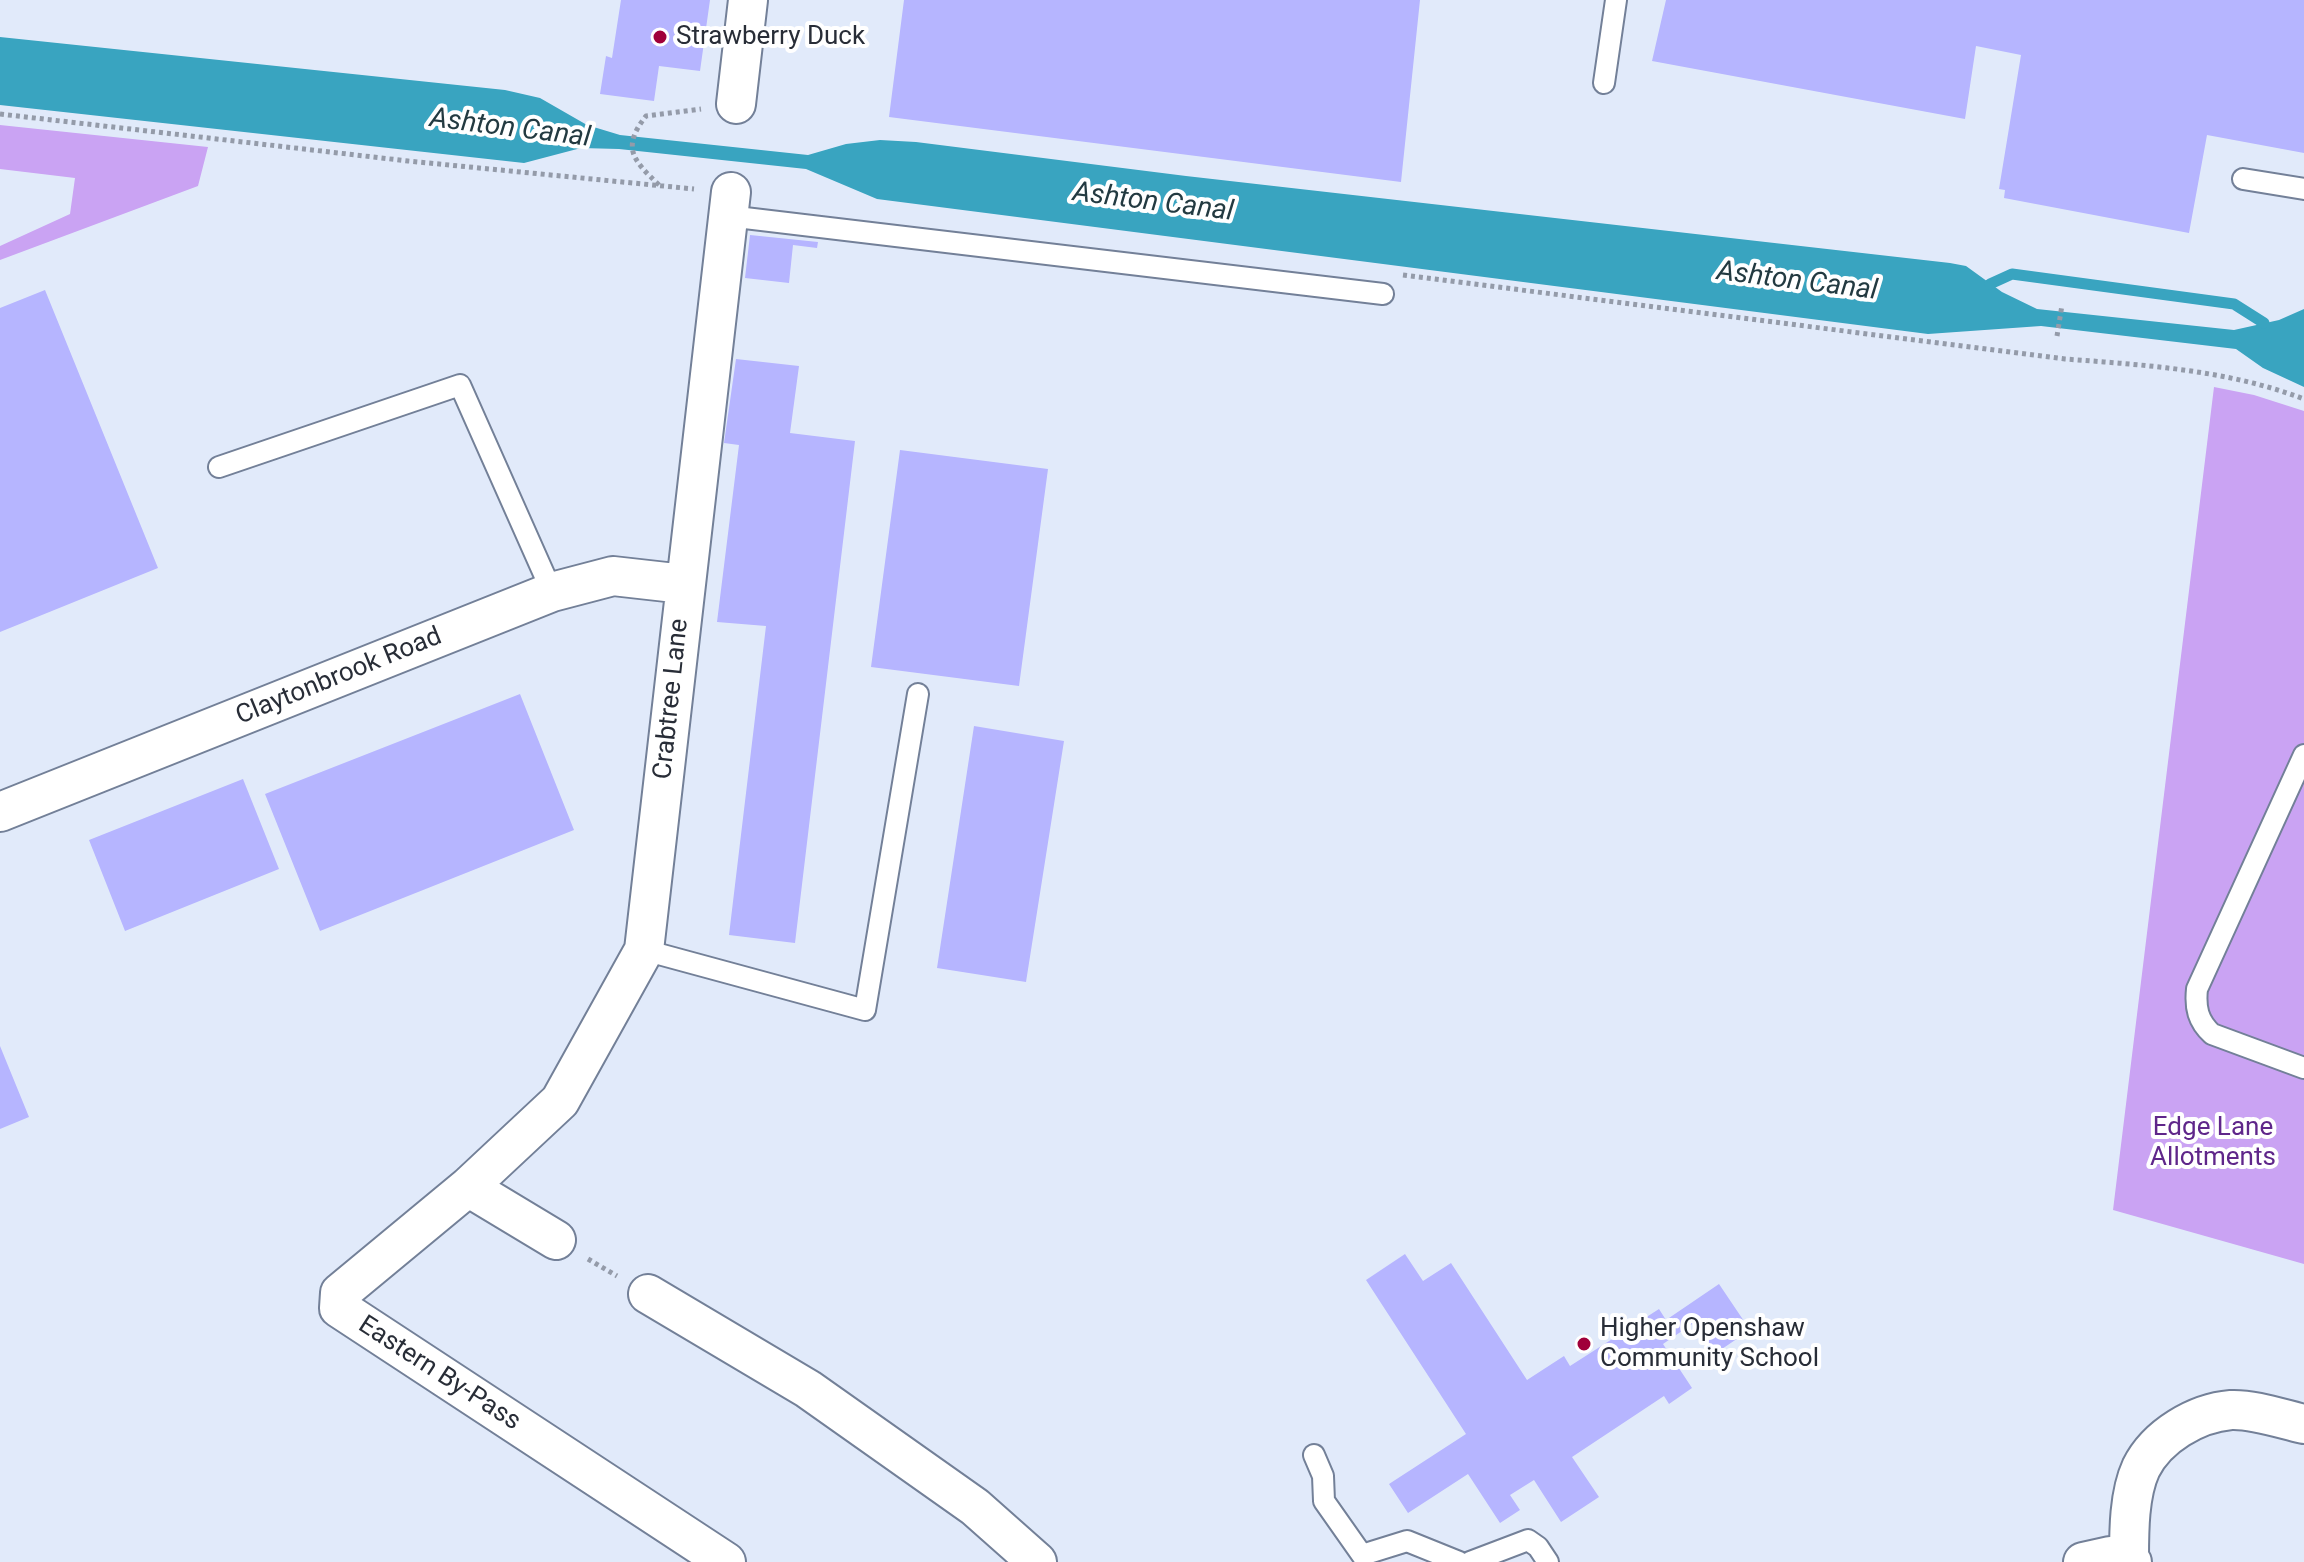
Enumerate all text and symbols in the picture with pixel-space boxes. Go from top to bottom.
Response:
place label: Strawberry Duck [676,21,865,53]
marker: Strawberry Duck [651,28,669,46]
water label: Ashton Canal [428,102,592,156]
water label: Ashton Canal [1071,176,1235,230]
water label: Ashton Canal [1715,255,1879,309]
street label: Crabtree Lane [648,617,696,781]
street label: Claytonbrook Road [232,622,446,732]
park label: Edge Lane Allotments [2150,1112,2276,1174]
street label: Eastern By-Pass [352,1310,526,1438]
place label: Higher Openshaw Community School [1600,1313,1819,1374]
marker: Higher Openshaw Community School [1575,1335,1593,1353]

